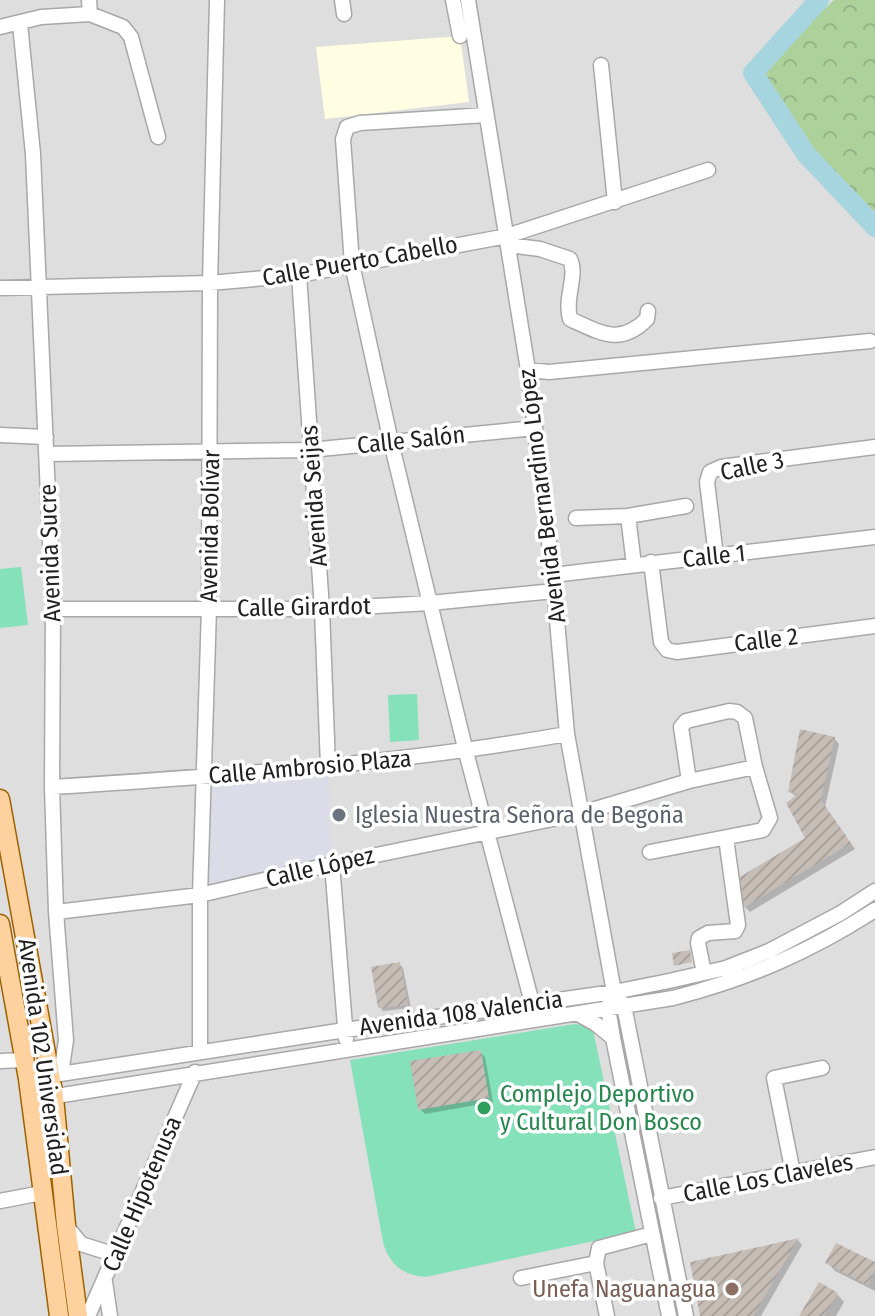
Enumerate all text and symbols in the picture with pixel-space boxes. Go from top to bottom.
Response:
street label: Calle Puerto Cabello [260,230,460,292]
street label: Avenida Bernardino López [513,367,571,625]
street label: Calle Salón [356,420,466,460]
street label: Avenida Seijas [295,424,333,568]
street label: Calle 3 [718,446,786,486]
street label: Avenida Bolívar [195,449,225,603]
street label: Avenida Sucre [34,483,66,623]
street label: Calle 1 [681,539,747,573]
street label: Calle Girardot [237,592,371,622]
street label: Calle 2 [732,622,800,658]
street label: Calle Ambrosio Plaza [207,744,413,790]
place label: Iglesia Nuestra Señora de Begoña [355,801,684,829]
marker: Iglesia Nuestra Señora de Begoña [330,806,348,824]
street label: Calle López [263,841,377,893]
street label: Avenida 102 Universidad [13,937,73,1177]
street label: Avenida 108 Valencia [357,985,565,1041]
place label: Complejo Deportivo y Cultural Don Bosco [500,1080,702,1136]
marker: Complejo Deportivo y Cultural Don Bosco [475,1099,493,1117]
street label: Calle Hipotenusa [97,1112,187,1276]
street label: Calle Los Claveles [681,1148,855,1208]
place label: Unefa Naguanagua [532,1275,716,1303]
marker: Unefa Naguanagua [723,1280,741,1298]

